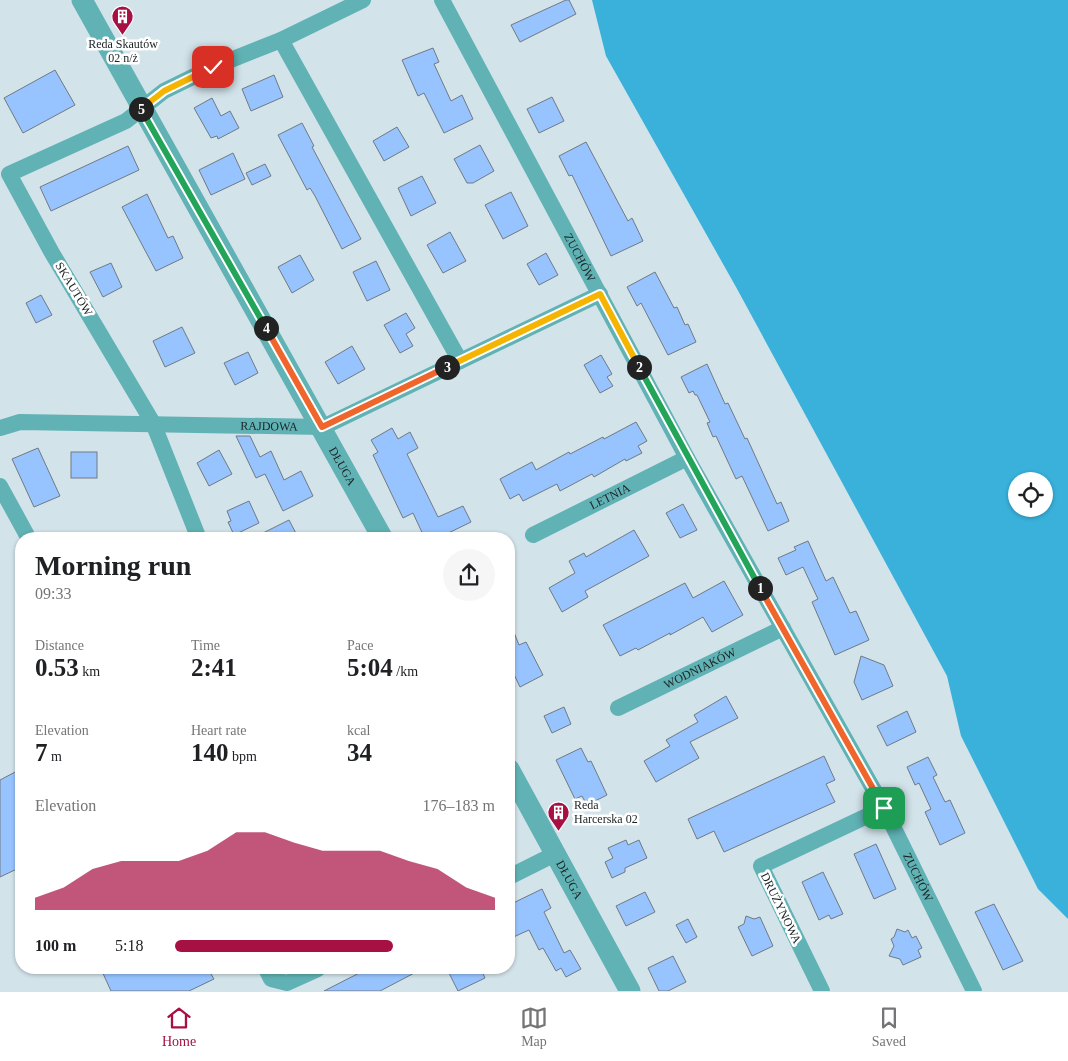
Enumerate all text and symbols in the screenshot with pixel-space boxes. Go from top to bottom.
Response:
building icon: Reda Skautów 02 n/ż [111,5,135,36]
place label: Reda Skautów 02 n/ż [88,37,158,65]
pin [192,46,234,88]
icon: check [199,53,227,81]
pin: 5 [128,96,154,122]
text: 5 [138,102,145,117]
street label: ZUCHÓW [561,231,599,285]
street label: SKAUTÓW [53,260,96,319]
pin: 4 [254,316,278,340]
text: 4 [263,321,270,336]
pin: 3 [434,354,460,380]
pin: 2 [626,354,652,380]
text: 3 [444,360,451,375]
text: 2 [636,360,643,375]
street label: RAJDOWA [240,419,298,434]
street label: DŁUGA [326,444,359,488]
map controls [1008,472,1053,517]
button: locate [1008,472,1053,517]
street label: LETNIA [587,480,633,512]
button: share [443,549,495,601]
text: Morning run [35,550,191,581]
pin: 1 [748,576,772,600]
text: 1 [757,581,764,596]
text: 09:33 [35,585,71,602]
text: Distance [35,638,84,653]
text: Time [191,638,220,653]
text: Pace [347,638,373,653]
street label: WODNIAKÓW [661,645,739,692]
text: 0.53 [35,654,79,681]
text: 2:41 [191,654,237,681]
text: 5:04 [347,654,393,681]
text: km [79,664,100,679]
text: /km [393,664,418,679]
text: Elevation [35,723,89,738]
text: Heart rate [191,723,247,738]
text: kcal [347,723,370,738]
text: 7 [35,739,48,766]
text: 140 [191,739,229,766]
text: 34 [347,739,372,766]
text: m [48,749,62,764]
text: bpm [229,749,257,764]
pin [863,787,905,829]
icon: arrive [870,794,898,822]
text: Elevation [35,797,96,814]
text: 176–183 m [423,797,495,814]
place label: Reda Harcerska 02 [574,798,638,826]
building icon: Reda Harcerska 02 [546,800,570,831]
street label: ZUCHÓW [900,850,936,904]
street label: DŁUGA [553,858,586,902]
street label: DRUŻYNOWA [758,870,804,946]
text: 100 m [35,937,76,954]
text: 5:18 [115,937,143,954]
tab: Home [162,1004,196,1050]
tab: Map [520,1004,548,1050]
tab: Saved [872,1004,906,1050]

